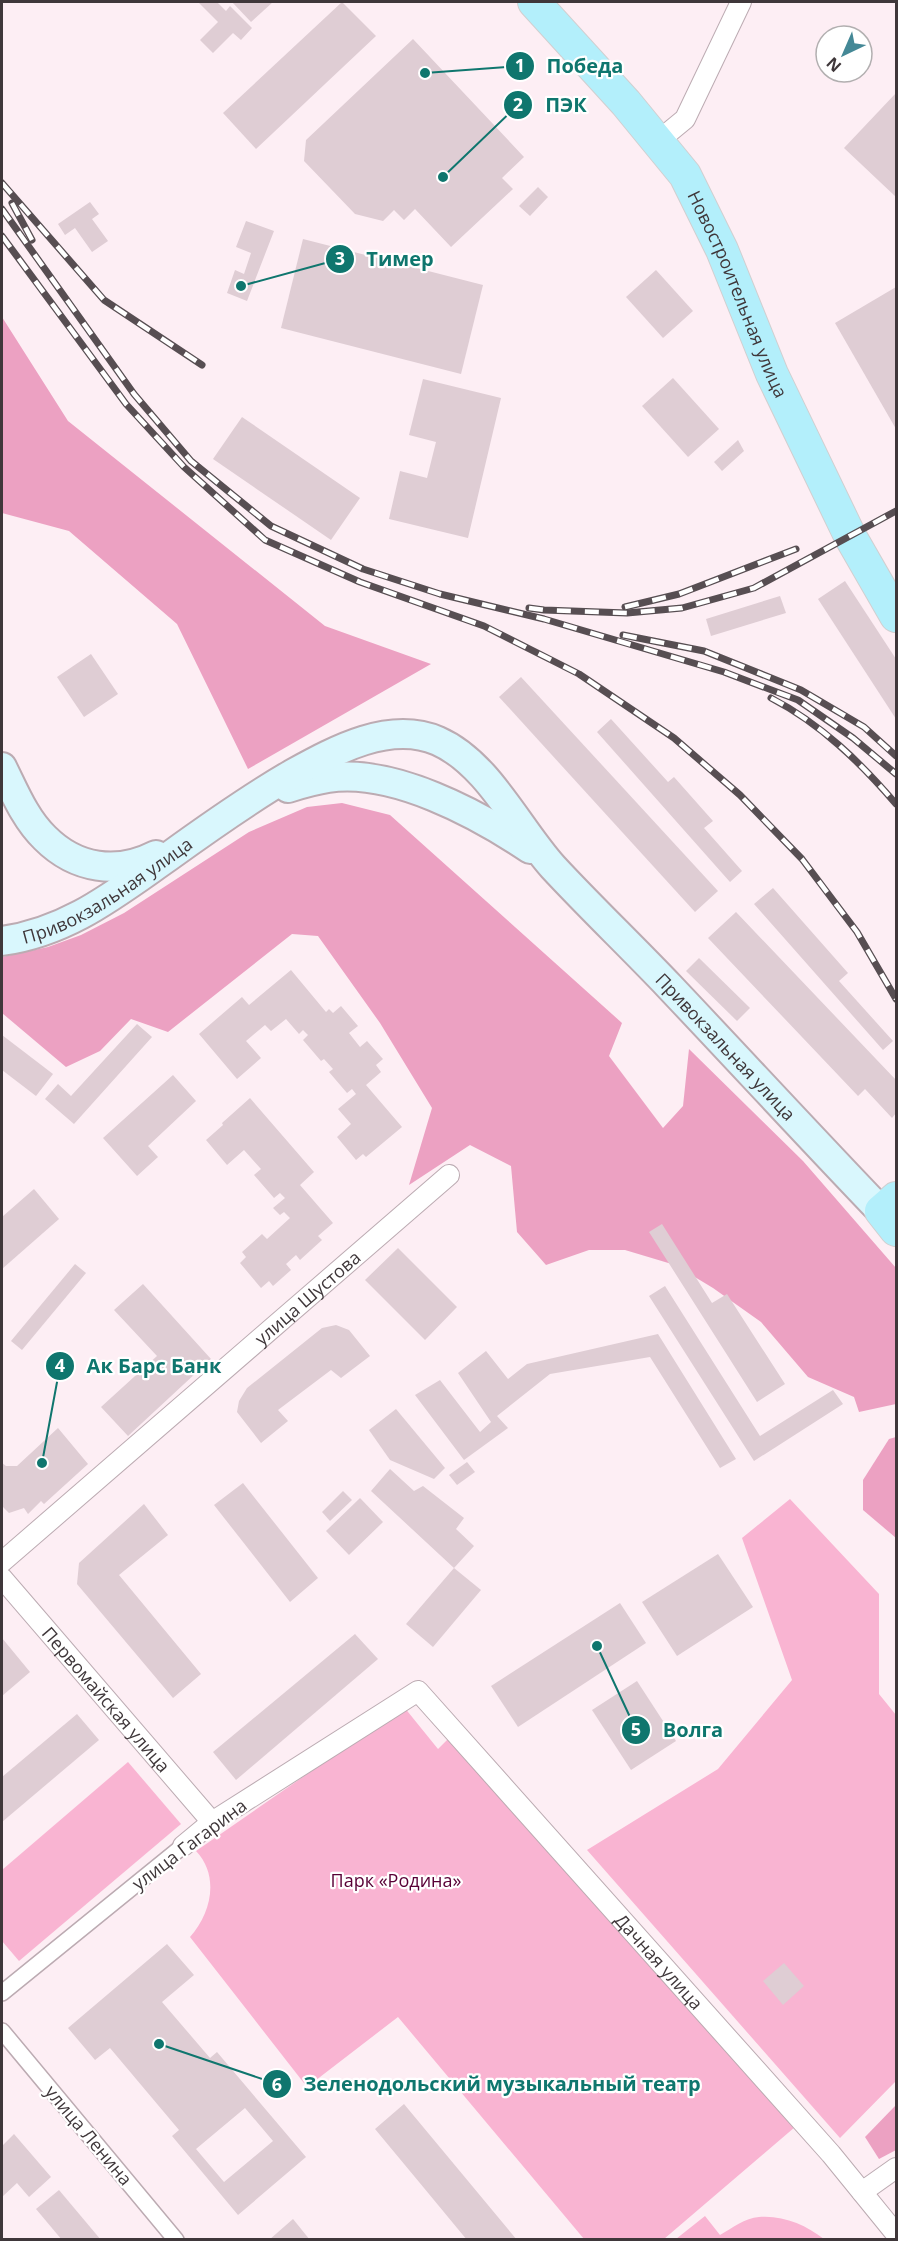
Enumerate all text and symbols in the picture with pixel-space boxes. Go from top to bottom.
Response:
north arrow [814,24,874,84]
callout: Победа [505,47,636,85]
text: Победа [547,52,623,79]
text: N [821,52,846,77]
text: 1 [515,53,525,77]
callout: ПЭК [503,86,599,124]
text: ПЭК [545,91,587,118]
text: 2 [513,92,523,116]
street label: Новостроительная улица [682,186,794,401]
callout: Тимер [325,240,446,278]
text: Тимер [366,245,434,272]
text: 3 [335,246,345,270]
street label: Привокзальная улица [20,832,197,949]
street label: Привокзальная улица [651,968,801,1125]
street label: улица Шустова [249,1245,365,1350]
callout: Ак Барс Банк [45,1347,234,1385]
text: Ак Барс Банк [87,1352,222,1379]
text: 4 [55,1353,65,1377]
street label: Первомайская улица [37,1621,176,1777]
callout: Волга [621,1711,735,1749]
text: Волга [663,1716,723,1743]
text: 5 [631,1717,641,1741]
street label: улица Гагарина [127,1793,251,1895]
park label: Парк «Родина» [331,1868,461,1892]
street label: Дачная улица [610,1908,708,2015]
callout: Зеленодольский музыкальный театр [262,2065,713,2103]
text: Зеленодольский музыкальный театр [303,2070,701,2097]
text: 6 [272,2072,282,2096]
street label: улица Ленина [40,2080,138,2190]

